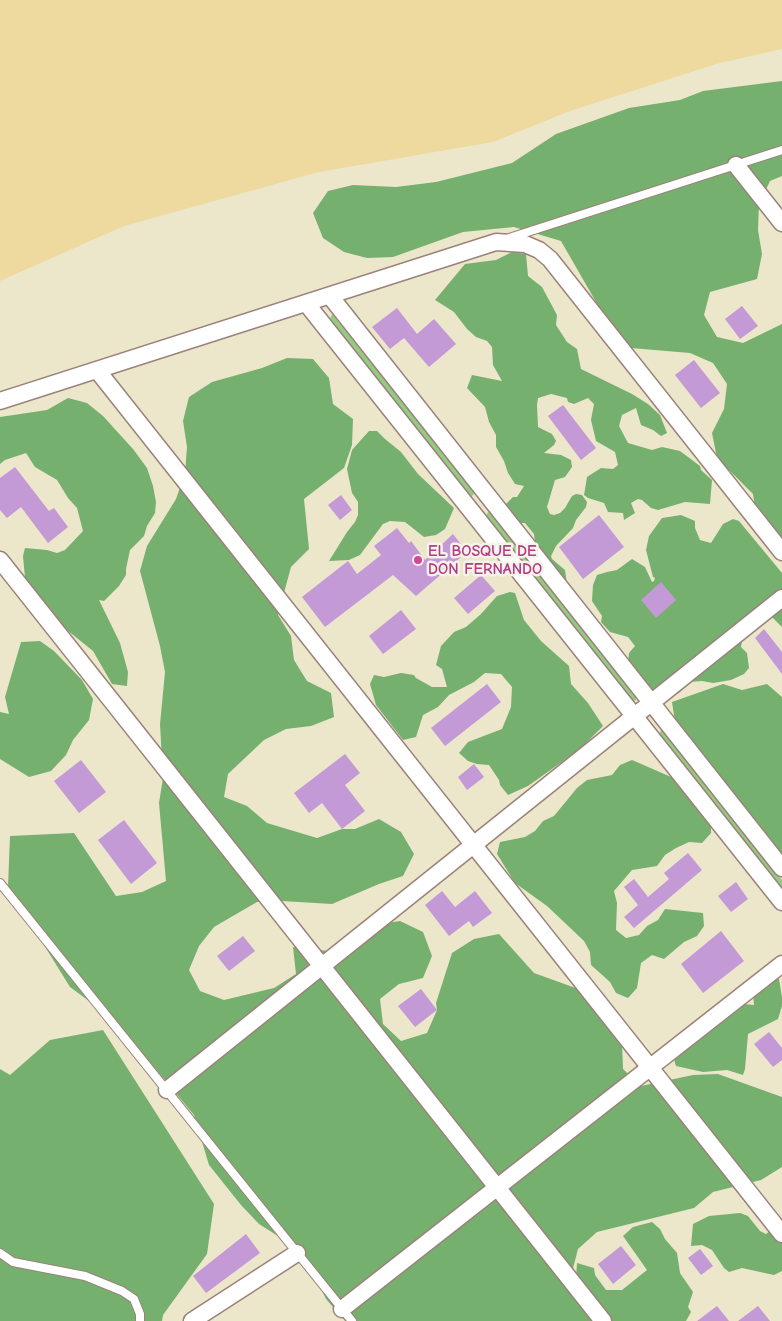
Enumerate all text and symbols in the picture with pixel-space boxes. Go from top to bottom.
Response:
place label: EL BOSQUE DE DON FERNANDO [428,541,542,579]
marker: EL BOSQUE DE DON FERNANDO [412,554,424,566]

